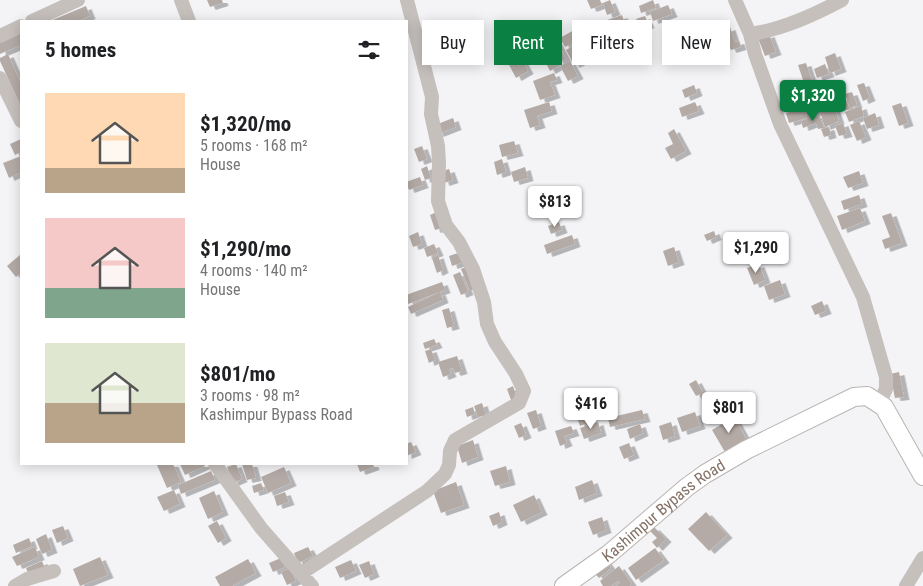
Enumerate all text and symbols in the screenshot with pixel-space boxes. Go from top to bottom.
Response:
chip: Buy [422,20,484,65]
chip: Rent [494,20,562,65]
chip: Filters [572,20,652,65]
chip: New [662,20,730,65]
icon: filters [355,36,383,64]
text: 5 homes [45,38,116,62]
pin: $1,320 [772,80,854,122]
text: $1,320 [791,86,835,105]
text: $1,320/mo [200,112,291,136]
icon: home [85,113,145,173]
text: 5 rooms · 168 m² [200,136,308,155]
text: House [200,155,240,174]
pin: $813 [525,186,585,228]
text: $813 [539,192,571,211]
pin: $1,290 [715,232,797,274]
text: $1,290/mo [200,237,291,261]
icon: home [85,238,145,298]
text: $1,290 [734,238,778,257]
text: 4 rooms · 140 m² [200,261,308,280]
text: House [200,280,240,299]
text: $801/mo [200,362,275,386]
icon: home [85,363,145,423]
text: 3 rooms · 98 m² [200,386,300,405]
pin: $416 [561,388,621,430]
pin: $801 [699,392,759,434]
text: $416 [575,394,607,413]
text: $801 [713,398,745,417]
text: Kashimpur Bypass Road [200,405,353,424]
street label: Kashimpur Bypass Road [598,455,728,566]

